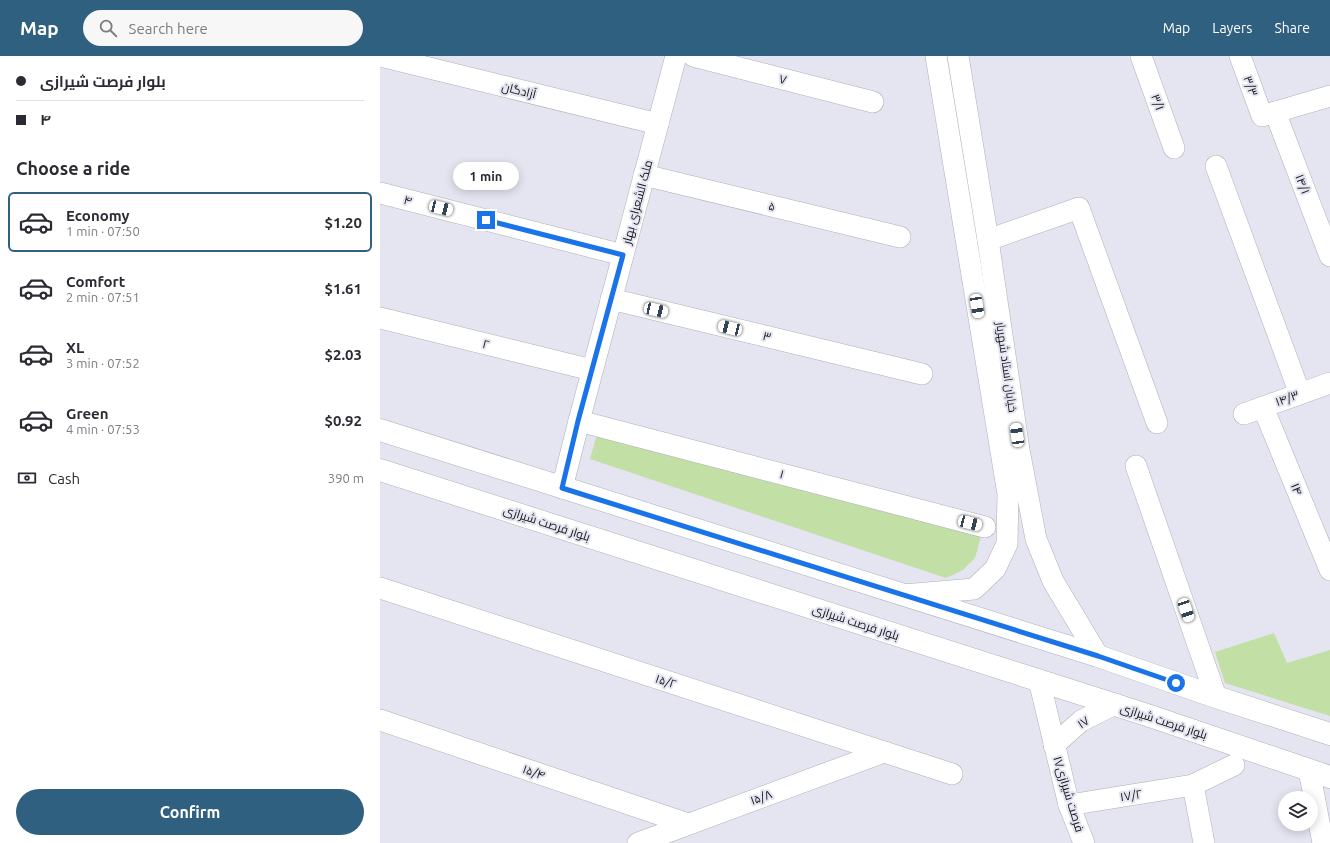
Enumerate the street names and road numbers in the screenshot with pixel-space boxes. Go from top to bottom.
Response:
street label: ۷ [778,72,789,86]
street label: ۳/۳ [1241,74,1261,98]
street label: آزادگان [500,79,538,102]
street label: ۳/۱ [1149,92,1167,112]
street label: ملک الشعرای بهار [619,159,655,247]
street label: ۱۴/۱ [1293,172,1313,196]
street label: ۴ [403,193,413,207]
street label: ۵ [767,199,777,213]
street label: خیابان استاد شهریار [993,320,1020,413]
street label: ۳ [761,329,773,343]
street label: ۲ [481,337,491,351]
street label: ۱۴/۳ [1273,388,1301,408]
street label: ۱ [779,467,785,481]
street label: ۱۴ [1289,481,1305,497]
street label: بلوار فرصت شیرازی [502,503,592,544]
street label: بلوار فرصت شیرازی [811,602,901,643]
street label: ۱۵/۲ [654,672,678,690]
street label: بلوار فرصت شیرازی [1119,701,1209,742]
street label: ۱۷ [1075,713,1092,731]
street label: ۱۷فرصت شیرازی [1050,754,1087,834]
street label: ۱۵/۴ [521,762,547,782]
street label: ۱۵/۸ [748,787,774,807]
street label: ۱۷/۲ [1119,787,1143,803]

